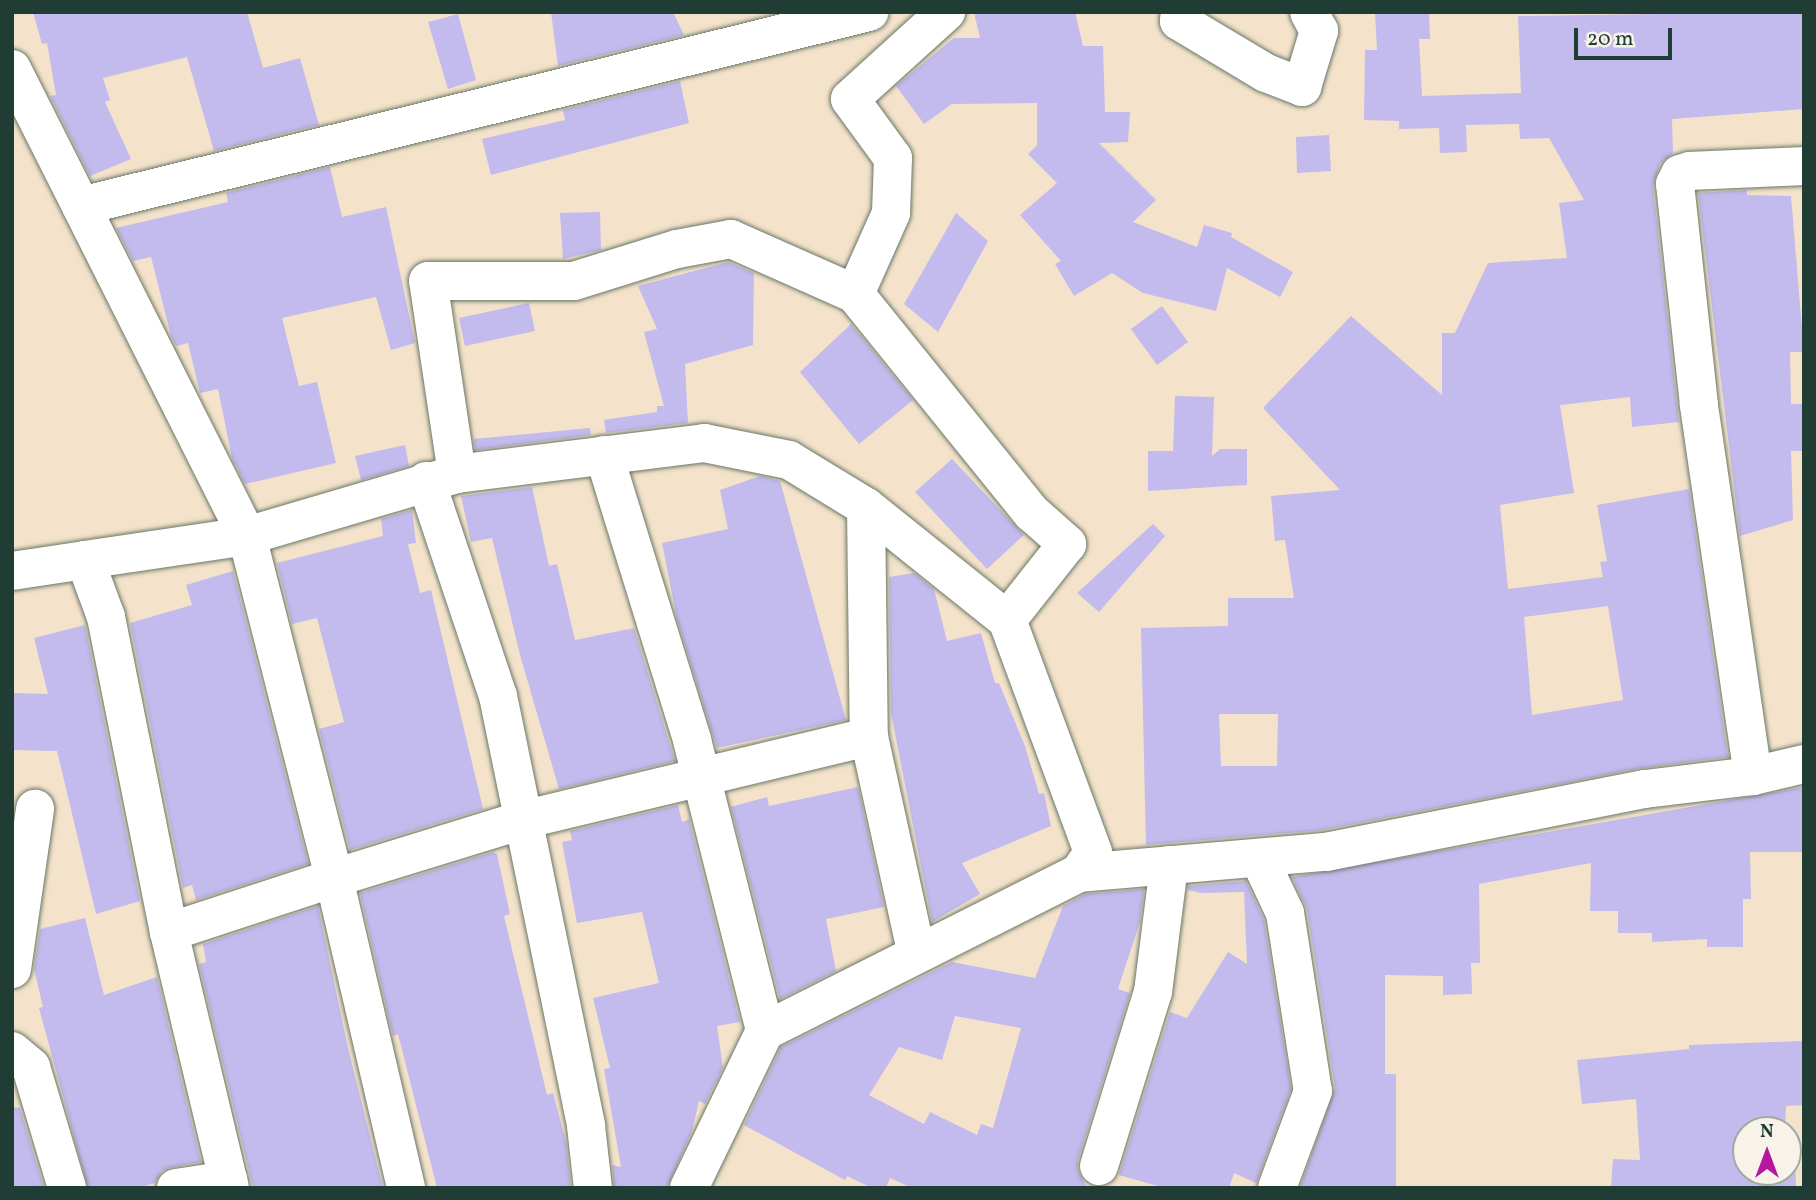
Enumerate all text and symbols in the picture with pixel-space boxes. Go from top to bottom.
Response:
scale bar [1578,14,1676,58]
text: 20 m [1587,25,1633,54]
north arrow [1732,1116,1802,1186]
text: N [1760,1119,1774,1145]

